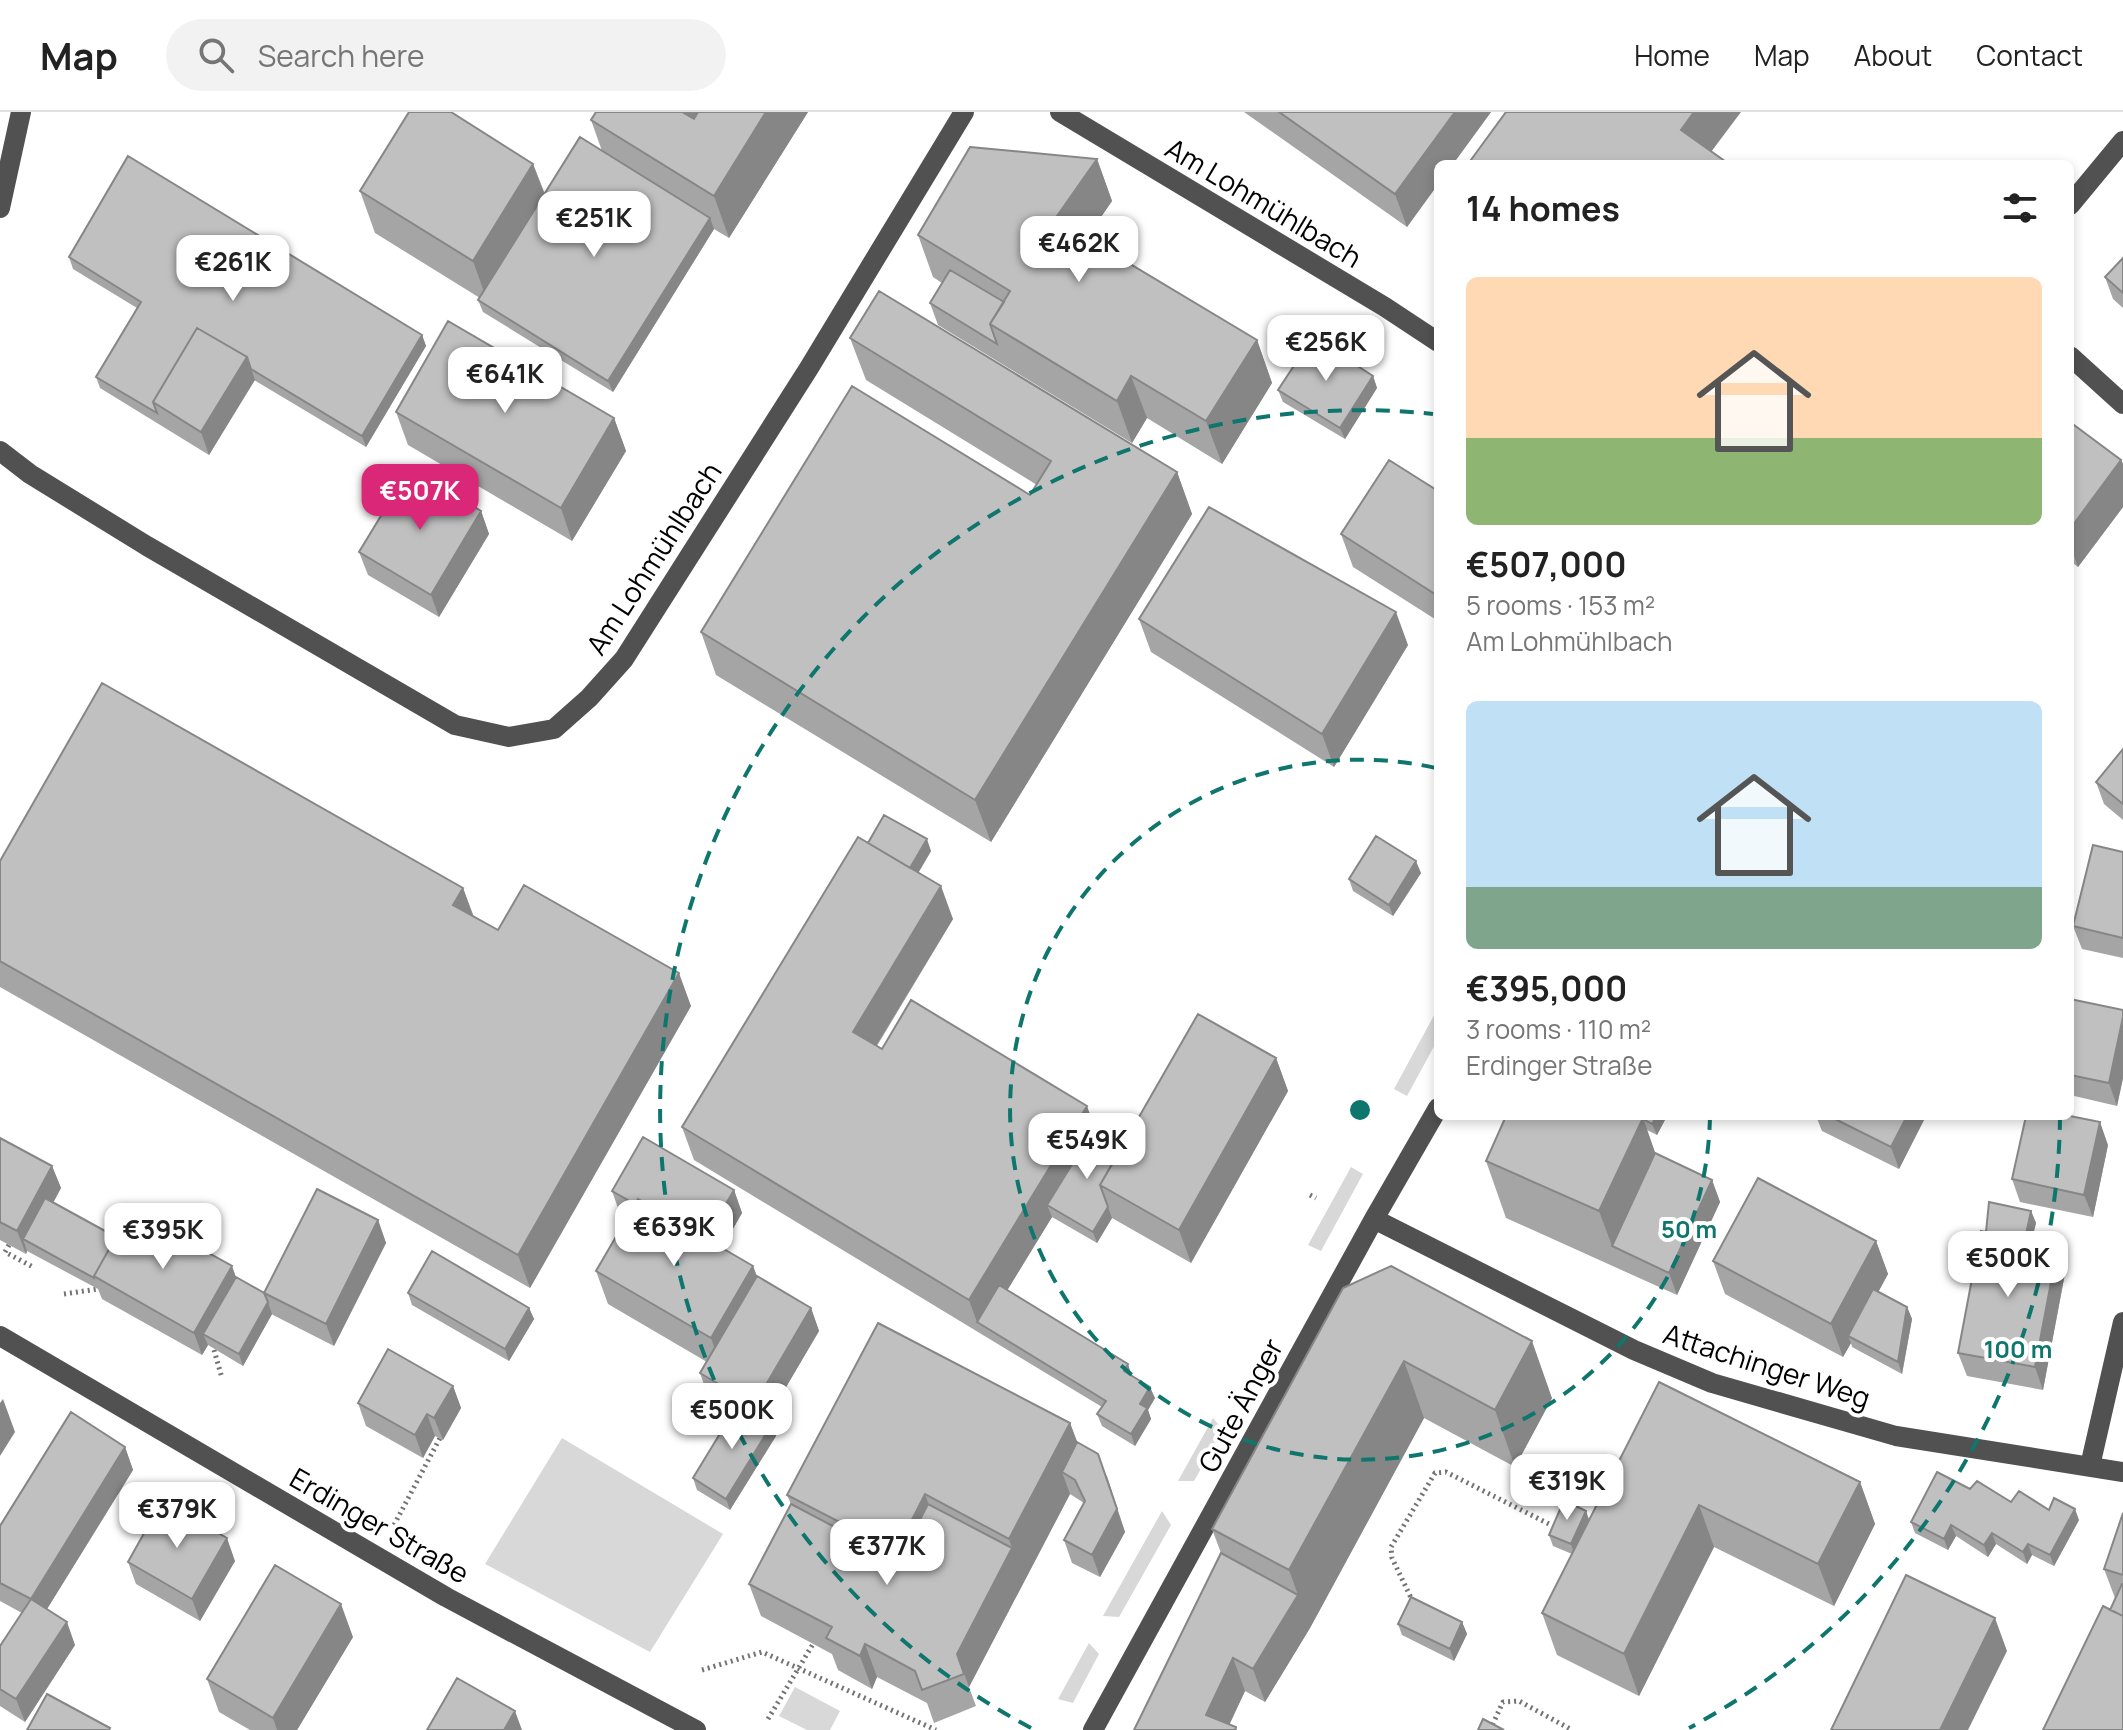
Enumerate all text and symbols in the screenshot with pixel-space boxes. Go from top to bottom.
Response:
search box [166,19,726,91]
text: Map [40,29,118,81]
icon: search [194,33,238,77]
text: Search here [258,35,425,76]
text: Home [1634,36,1710,74]
text: Map [1754,36,1810,74]
text: About [1854,36,1932,74]
text: Contact [1976,36,2083,74]
street label: Am Lohmühlbach [1159,128,1369,276]
text: 14 homes [1466,185,1620,231]
icon: filters [1998,186,2042,230]
pin: €251K [538,191,650,259]
text: €251K [556,199,632,235]
pin: €462K [1023,216,1135,284]
text: €462K [1038,224,1120,260]
pin: €261K [177,235,289,303]
text: €261K [194,243,272,279]
pin: €256K [1270,315,1382,383]
text: €256K [1285,323,1367,359]
icon: home [1682,329,1826,473]
pin: €641K [449,347,561,415]
text: €641K [466,355,544,391]
street label: Am Lohmühlbach [577,454,729,662]
pin: €507K [364,464,476,532]
text: €507K [380,472,460,508]
text: €507,000 [1466,541,1627,587]
text: 5 rooms · 153 m² [1466,587,1655,623]
text: Am Lohmühlbach [1466,623,1673,659]
icon: home [1682,753,1826,897]
text: €395,000 [1466,965,1627,1011]
text: 3 rooms · 110 m² [1466,1011,1651,1047]
text: Erdinger Straße [1466,1047,1653,1083]
centre of rings [1346,1096,1374,1124]
pin: €549K [1031,1113,1143,1181]
text: €549K [1046,1121,1128,1157]
pin: €639K [618,1200,730,1268]
pin: €395K [107,1203,219,1271]
text: €639K [633,1208,715,1244]
text: €395K [122,1211,204,1247]
text: 50 m [1661,1212,1717,1245]
pin: €500K [1952,1231,2064,1299]
text: €500K [1966,1239,2050,1275]
street label: Attachinger Weg [1659,1314,1875,1416]
street label: Gute Änger [1189,1331,1291,1479]
text: 100 m [1984,1332,2052,1365]
pin: €500K [676,1383,788,1451]
text: €500K [690,1391,774,1427]
pin: €319K [1511,1454,1623,1522]
street label: Erdinger Straße [284,1458,476,1592]
text: €319K [1528,1462,1606,1498]
pin: €379K [121,1482,233,1550]
text: €379K [137,1490,217,1526]
pin: €377K [831,1519,943,1587]
text: €377K [848,1527,926,1563]

